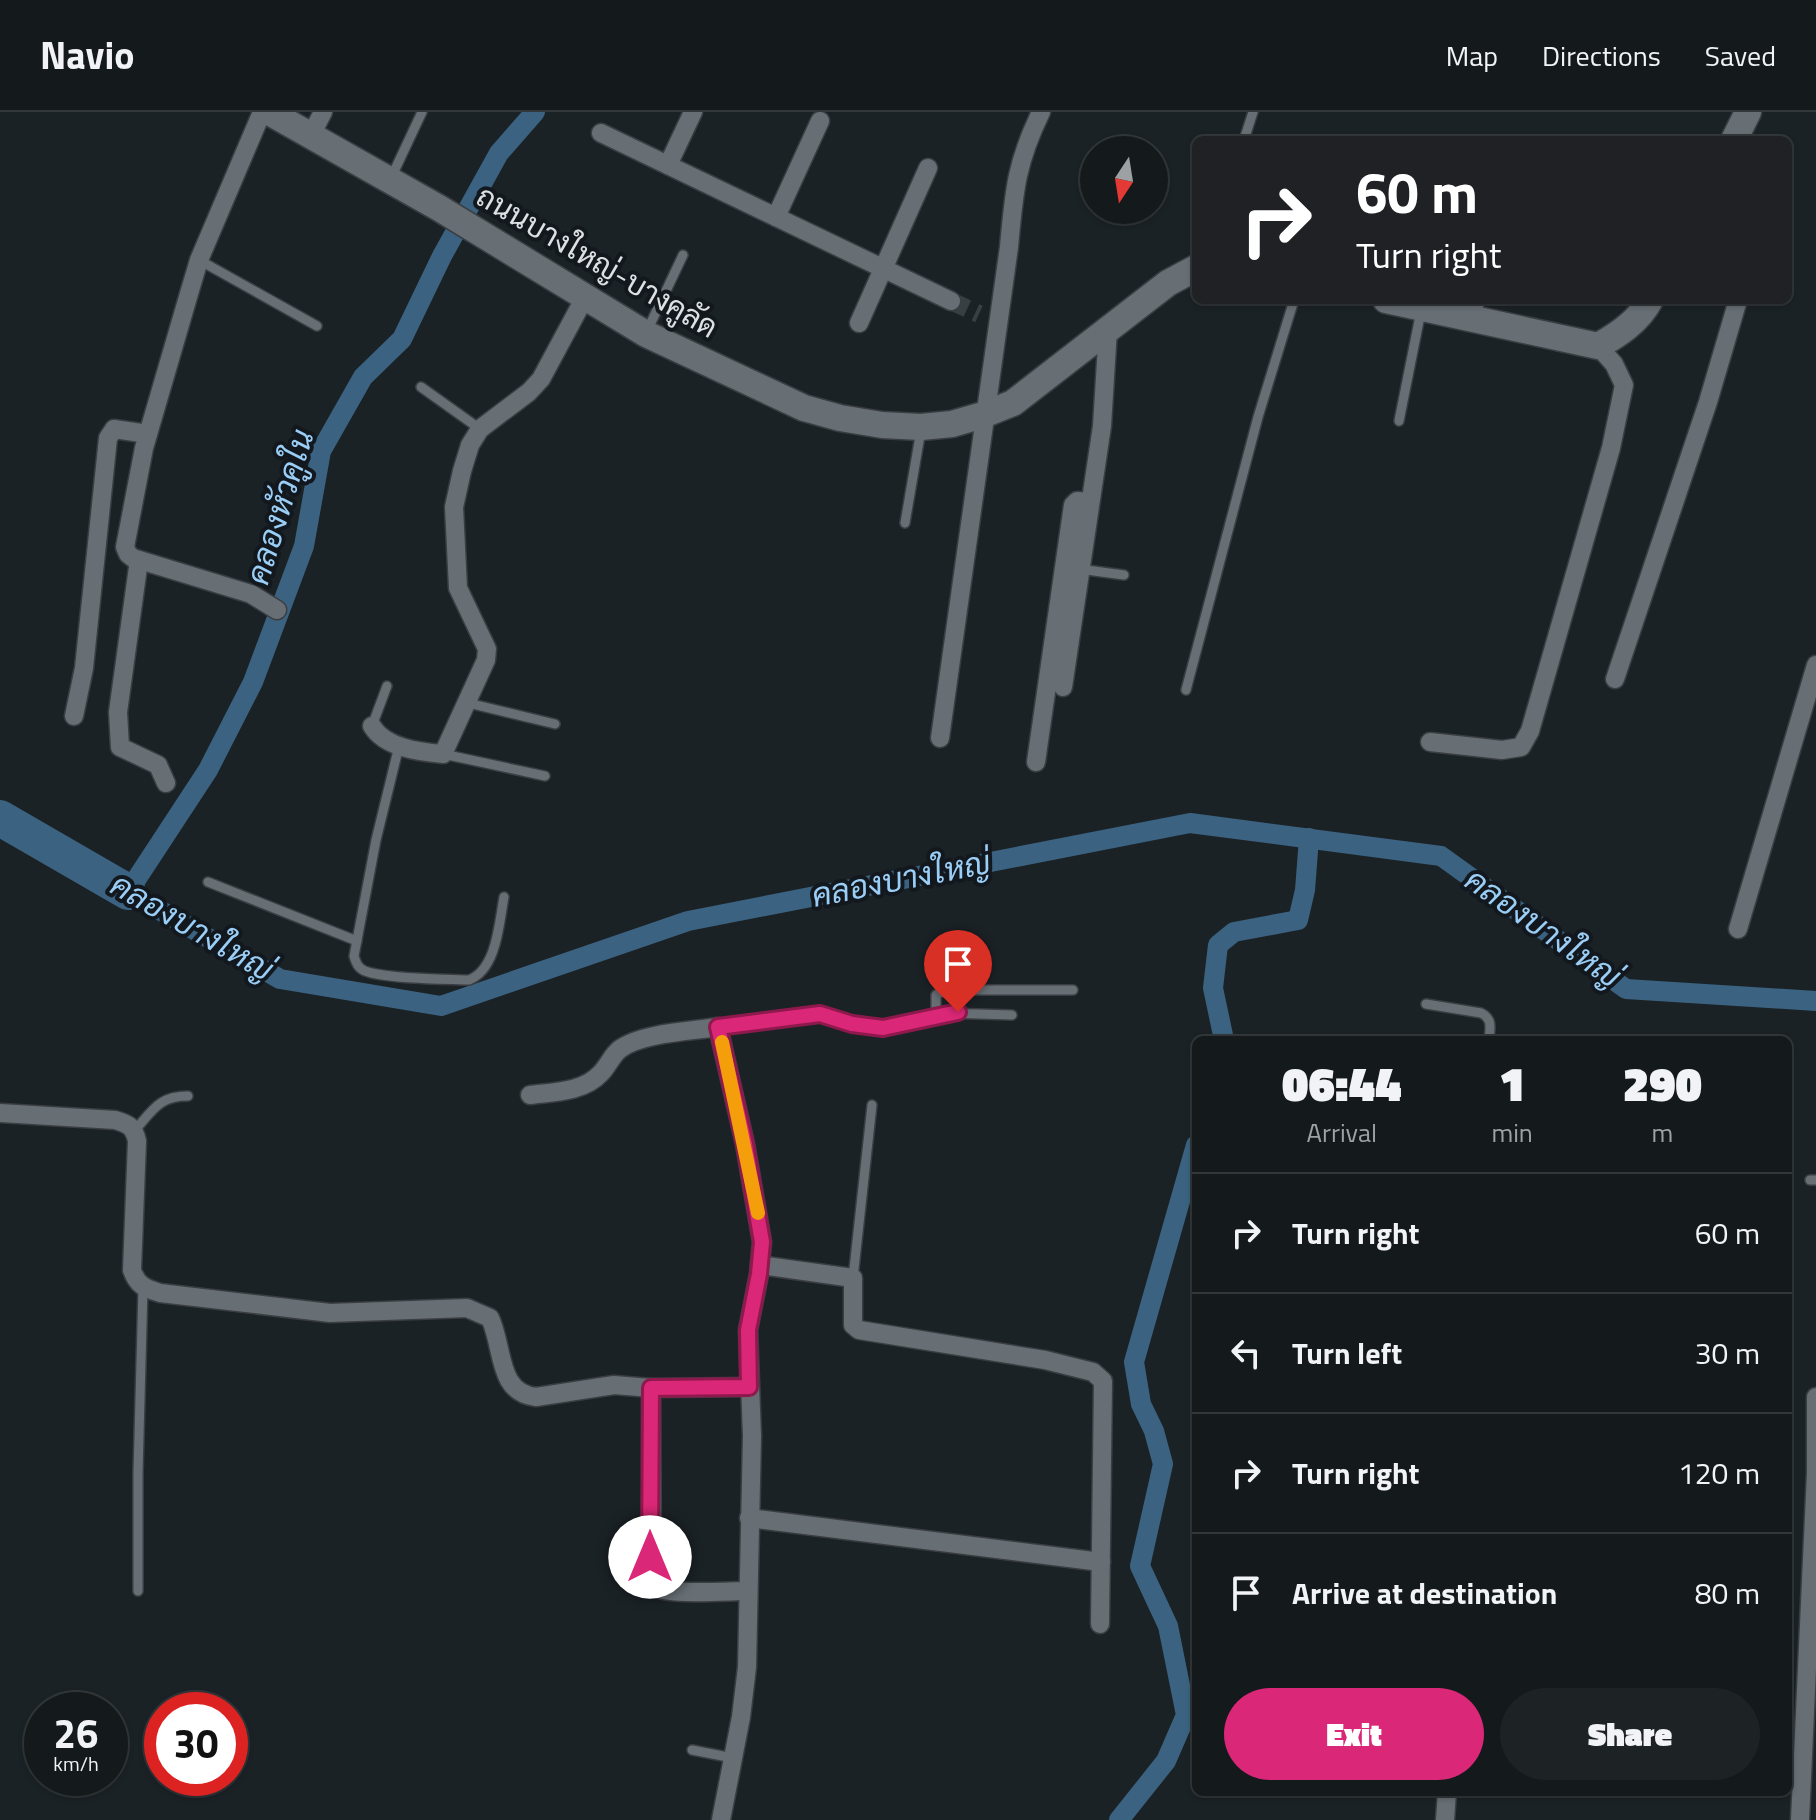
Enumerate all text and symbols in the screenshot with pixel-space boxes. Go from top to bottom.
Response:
text: Navio [40,26,134,84]
text: Map [1446,34,1498,77]
text: Directions [1542,34,1661,77]
text: Saved [1705,34,1776,77]
north arrow [1080,136,1168,224]
map controls [1080,136,1168,224]
text: 60 m [1356,150,1478,235]
icon: right [1224,168,1328,272]
street label: ถนนบางใหญ่-บางคูลัด [468,173,727,349]
text: Turn right [1356,227,1501,282]
water label: คลองหัวคูใน [233,423,325,590]
water label: คลองบางใหญ่ [807,837,996,919]
water label: คลองบางใหญ่ [1456,856,1633,1000]
water label: คลองบางใหญ่ [102,860,285,993]
pin [924,930,992,1012]
icon: arrive [936,942,980,986]
text: 06:44 [1282,1047,1401,1120]
text: 1 [1499,1047,1525,1120]
text: 290 [1623,1047,1702,1120]
text: Arrival [1306,1113,1377,1152]
text: min [1491,1113,1533,1152]
text: m [1652,1113,1673,1152]
text: Turn right [1292,1210,1420,1256]
text: 60 m [1695,1210,1760,1256]
icon: right [1224,1211,1268,1255]
text: Turn left [1292,1330,1402,1376]
text: 30 m [1695,1330,1760,1376]
icon: left [1224,1331,1268,1375]
text: Turn right [1292,1450,1420,1496]
text: 120 m [1678,1450,1760,1496]
icon: right [1224,1451,1268,1495]
position arrow [608,1515,692,1599]
text: Arrive at destination [1292,1570,1557,1616]
text: 80 m [1695,1570,1760,1616]
icon: arrive [1224,1571,1268,1615]
button: Exit [1224,1688,1484,1780]
button: Share [1500,1688,1760,1780]
speed limit sign: 30 [144,1692,248,1796]
text: 26 [54,1703,98,1764]
text: km/h [53,1748,99,1779]

